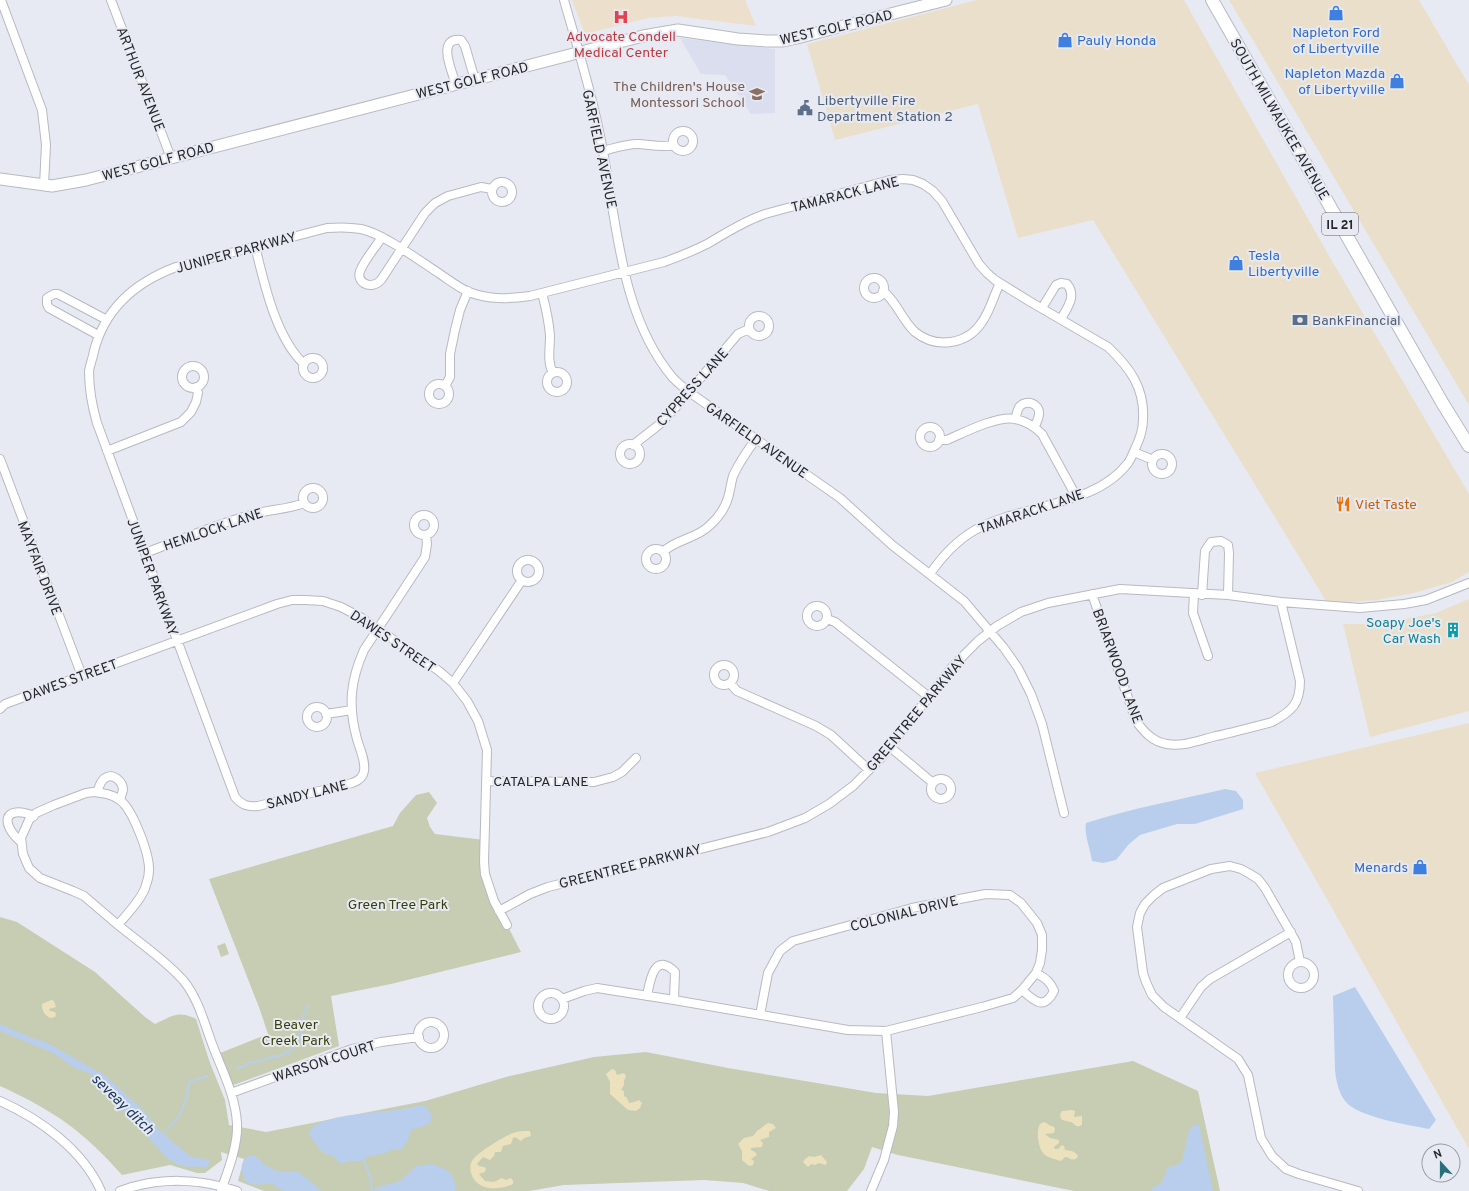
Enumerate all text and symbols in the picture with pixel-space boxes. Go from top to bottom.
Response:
shop icon: Napleton Ford of Libertyville [1327,4,1345,22]
street label: WEST GOLF ROAD [778,7,894,50]
hospital icon: Advocate Condell Medical Center [612,8,630,26]
street label: ARTHUR AVENUE [112,25,167,134]
place label: Napleton Ford of Libertyville [1292,25,1380,58]
place label: Advocate Condell Medical Center [566,29,676,62]
shop icon: Pauly Honda [1056,31,1074,49]
place label: Pauly Honda [1077,33,1156,50]
street label: SOUTH MILWAUKEE AVENUE [1225,36,1332,204]
street label: WEST GOLF ROAD [414,59,530,104]
place label: Napleton Mazda of Libertyville [1285,66,1385,99]
shop icon: Napleton Mazda of Libertyville [1388,72,1406,90]
place label: The Children's House Montessori School [613,79,745,112]
school or university icon: The Children's House Montessori School [748,85,766,103]
street label: GARFIELD AVENUE [578,88,619,210]
place label: Libertyville Fire Department Station 2 [817,93,953,126]
public building icon: Libertyville Fire Department Station 2 [796,99,814,117]
street label: WEST GOLF ROAD [100,139,216,186]
street label: TAMARACK LANE [790,174,901,217]
road number: IL 21 [1322,213,1358,235]
street label: JUNIPER PARKWAY [174,229,299,278]
place label: Tesla Libertyville [1248,248,1319,281]
shop icon: Tesla Libertyville [1227,254,1245,272]
bank icon: BankFinancial [1291,311,1309,329]
place label: BankFinancial [1312,313,1401,330]
street label: CYPRESS LANE [653,345,733,431]
street label: GARFIELD AVENUE [702,399,811,483]
street label: TAMARACK LANE [976,486,1087,538]
restaurant icon: Viet Taste [1334,495,1352,513]
place label: Viet Taste [1355,497,1417,514]
street label: HEMLOCK LANE [161,505,266,555]
street label: JUNIPER PARKWAY [122,516,181,639]
street label: MAYFAIR DRIVE [13,519,64,618]
street label: DAWES STREET [346,607,438,677]
street label: BRIARWOOD LANE [1088,607,1145,726]
place label: Soapy Joe's Car Wash [1366,615,1441,648]
building icon: Soapy Joe's Car Wash [1444,621,1462,639]
street label: GREENTREE PARKWAY [864,653,971,775]
street label: DAWES STREET [21,656,120,706]
street label: CATALPA LANE [493,774,589,791]
street label: SANDY LANE [265,777,350,814]
street label: GREENTREE PARKWAY [557,842,703,893]
shop icon: Menards [1411,858,1429,876]
place label: Menards [1354,860,1408,877]
street label: COLONIAL DRIVE [849,893,960,936]
park label: Green Tree Park [348,897,448,914]
park label: Beaver Creek Park [261,1017,331,1050]
street label: WARSON COURT [271,1038,378,1087]
water label: seveay ditch [87,1070,157,1140]
north arrow [1421,1143,1461,1183]
text: N [1432,1147,1444,1163]

